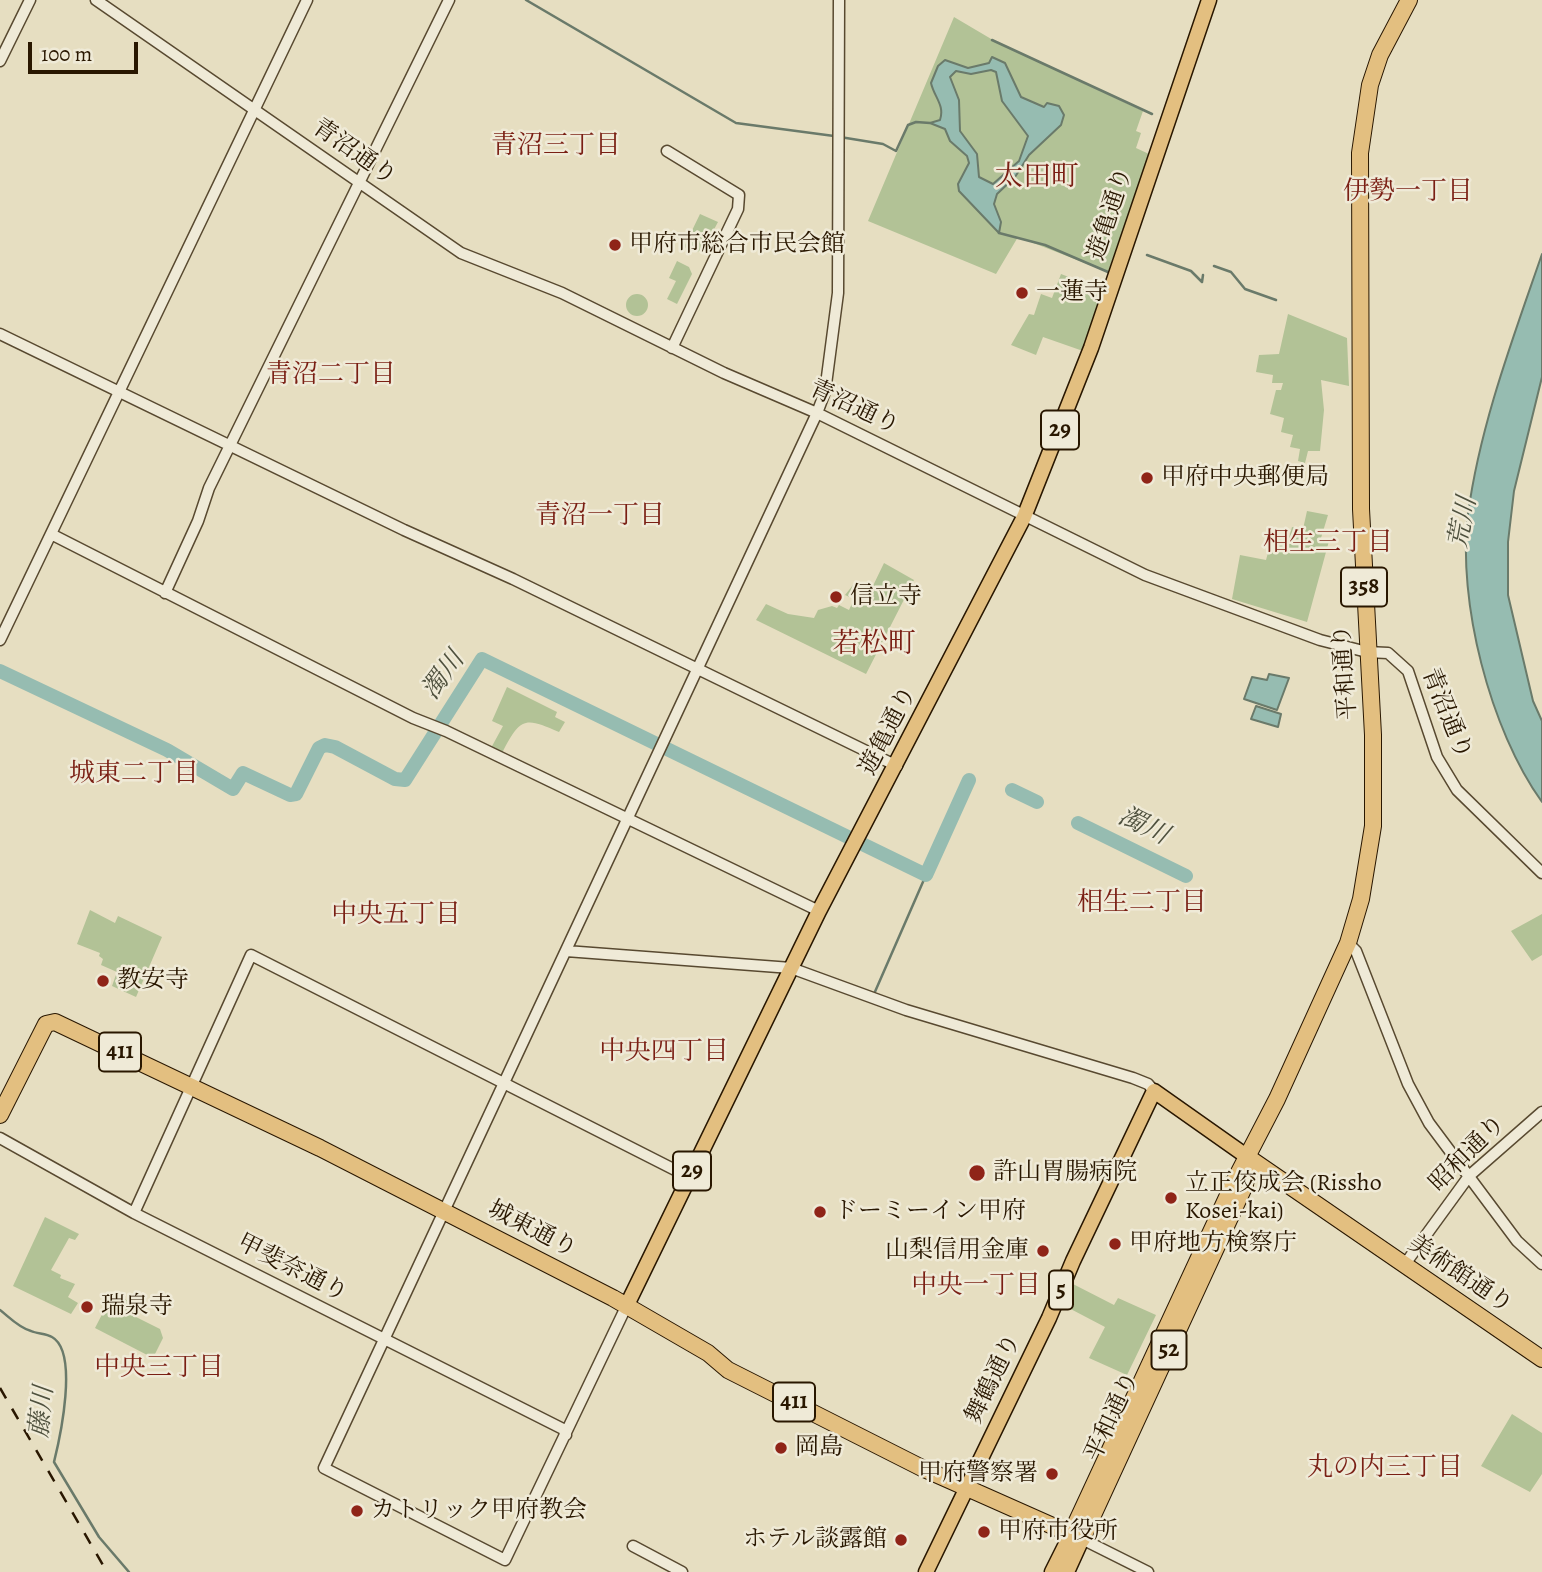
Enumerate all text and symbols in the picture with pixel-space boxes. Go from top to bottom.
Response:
scale bar [32,28,142,72]
text: 100 m [41,40,92,68]
street label: 青沼通り [306,114,402,192]
district label: 青沼三丁目 [491,131,621,163]
district label: 太田町 [995,161,1079,195]
street label: 遊亀通り [1082,164,1140,264]
district label: 伊勢一丁目 [1343,177,1473,209]
place label: 甲府市総合市民会館 [629,231,845,259]
marker: 甲府市総合市民会館 [607,237,623,253]
place label: 一蓮寺 [1036,279,1108,307]
marker: 一蓮寺 [1014,285,1030,301]
district label: 青沼二丁目 [266,360,396,392]
street label: 青沼通り [804,375,904,441]
road number: 29 [1041,410,1079,450]
place label: 甲府中央郵便局 [1161,464,1329,492]
marker: 甲府中央郵便局 [1139,470,1155,486]
water label: 荒川 [1444,495,1484,551]
district label: 青沼一丁目 [535,501,665,533]
district label: 相生三丁目 [1263,528,1393,560]
road number: 358 [1341,568,1387,607]
place label: 信立寺 [850,583,922,611]
marker: 信立寺 [828,589,844,605]
street label: 平和通り [1328,623,1364,721]
district label: 若松町 [832,628,916,662]
water label: 濁川 [416,646,472,706]
street label: 青沼通り [1415,664,1477,764]
street label: 遊亀通り [854,682,924,780]
district label: 城東二丁目 [69,759,199,791]
water label: 濁川 [1113,802,1173,852]
district label: 相生二丁目 [1077,888,1207,920]
district label: 中央五丁目 [331,900,461,932]
place label: 教安寺 [117,967,189,995]
marker: 教安寺 [95,973,111,989]
road number: 411 [99,1032,141,1072]
district label: 中央四丁目 [599,1037,729,1069]
street label: 昭和通り [1424,1110,1512,1198]
road number: 29 [673,1152,711,1190]
place label: 許山胃腸病院 [993,1159,1137,1187]
marker: 許山胃腸病院 [967,1163,987,1183]
place label: 立正佼成会 (Rissho Kosei-kai) [1185,1170,1382,1226]
marker: 立正佼成会 (Rissho Kosei-kai) [1163,1190,1179,1206]
street label: 城東通り [483,1195,581,1265]
place label: ドーミーイン甲府 [834,1198,1026,1226]
marker: ドーミーイン甲府 [812,1204,828,1220]
street label: 甲斐奈通り [232,1229,352,1309]
place label: 甲府地方検察庁 [1129,1230,1297,1258]
street label: 美術館通り [1402,1230,1518,1320]
marker: 甲府地方検察庁 [1107,1236,1123,1252]
place label: 山梨信用金庫 [885,1237,1029,1265]
marker: 山梨信用金庫 [1035,1243,1051,1259]
road number: 5 [1049,1270,1073,1310]
district label: 中央一丁目 [911,1271,1041,1303]
place label: 瑞泉寺 [101,1293,173,1321]
marker: 瑞泉寺 [79,1299,95,1315]
street label: 舞鶴通り [960,1330,1028,1428]
road number: 52 [1152,1330,1186,1370]
district label: 中央三丁目 [94,1353,224,1385]
street label: 平和通り [1080,1367,1146,1467]
road number: 411 [773,1382,815,1422]
water label: 藤川 [25,1385,61,1439]
place label: 岡島 [795,1434,843,1462]
marker: 岡島 [773,1440,789,1456]
district label: 丸の内三丁目 [1307,1453,1463,1485]
place label: 甲府警察署 [918,1460,1038,1488]
marker: 甲府警察署 [1044,1466,1060,1482]
place label: カトリック甲府教会 [371,1497,587,1525]
marker: カトリック甲府教会 [349,1503,365,1519]
place label: 甲府市役所 [998,1518,1118,1546]
marker: 甲府市役所 [976,1524,992,1540]
place label: ホテル談露館 [743,1526,887,1554]
marker: ホテル談露館 [893,1532,909,1548]

